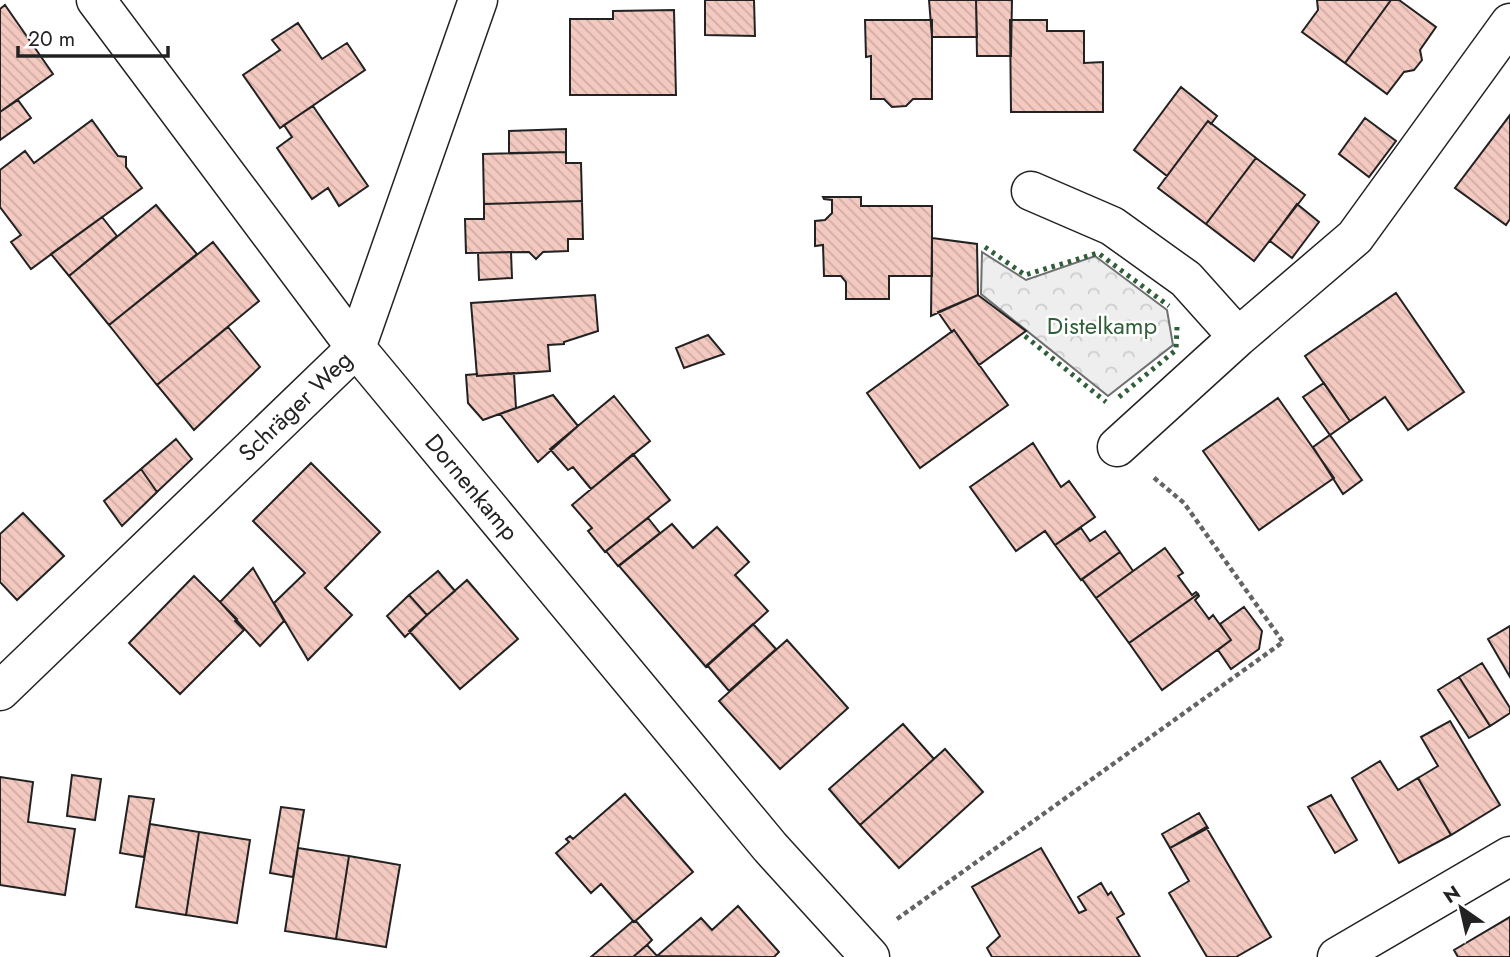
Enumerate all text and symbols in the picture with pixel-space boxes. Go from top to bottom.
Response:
scale bar [18,14,168,58]
text: 20 m [28,24,75,54]
park label: Distelkamp [1047,308,1157,343]
street label: Schräger Weg [230,343,360,469]
street label: Dornenkamp [417,426,527,548]
north arrow [1426,873,1496,943]
text: N [1438,879,1466,910]

